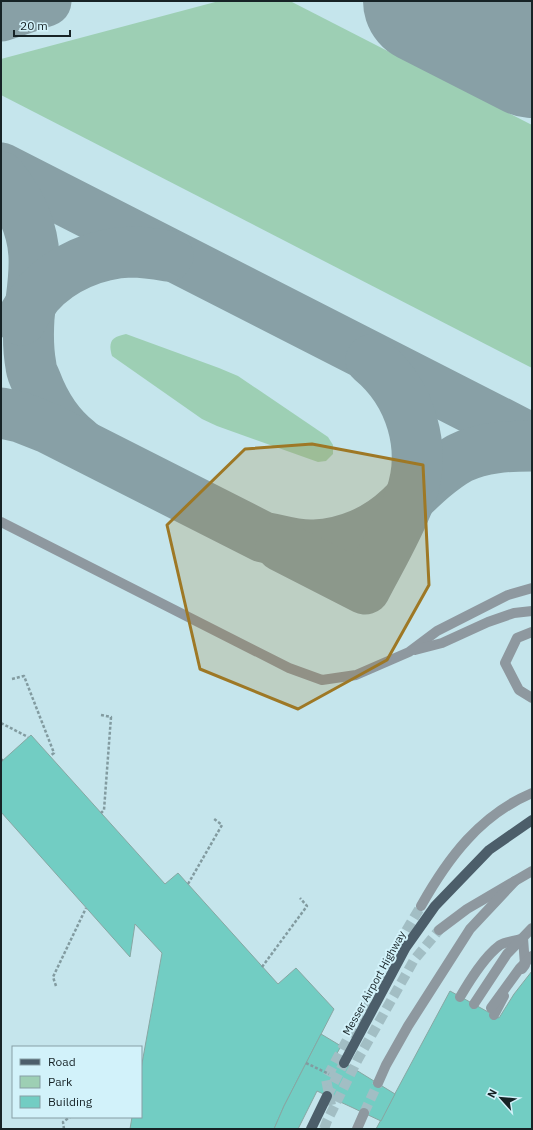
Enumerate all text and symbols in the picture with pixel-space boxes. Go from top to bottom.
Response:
scale bar [14,12,70,38]
text: 20 m [20,18,48,33]
street label: Messer Airport Highway [339,928,409,1038]
legend [12,1046,142,1118]
text: Road [48,1054,76,1069]
text: Park [48,1074,73,1089]
north arrow [481,1078,521,1118]
text: N [484,1087,500,1100]
text: Building [48,1094,93,1109]

